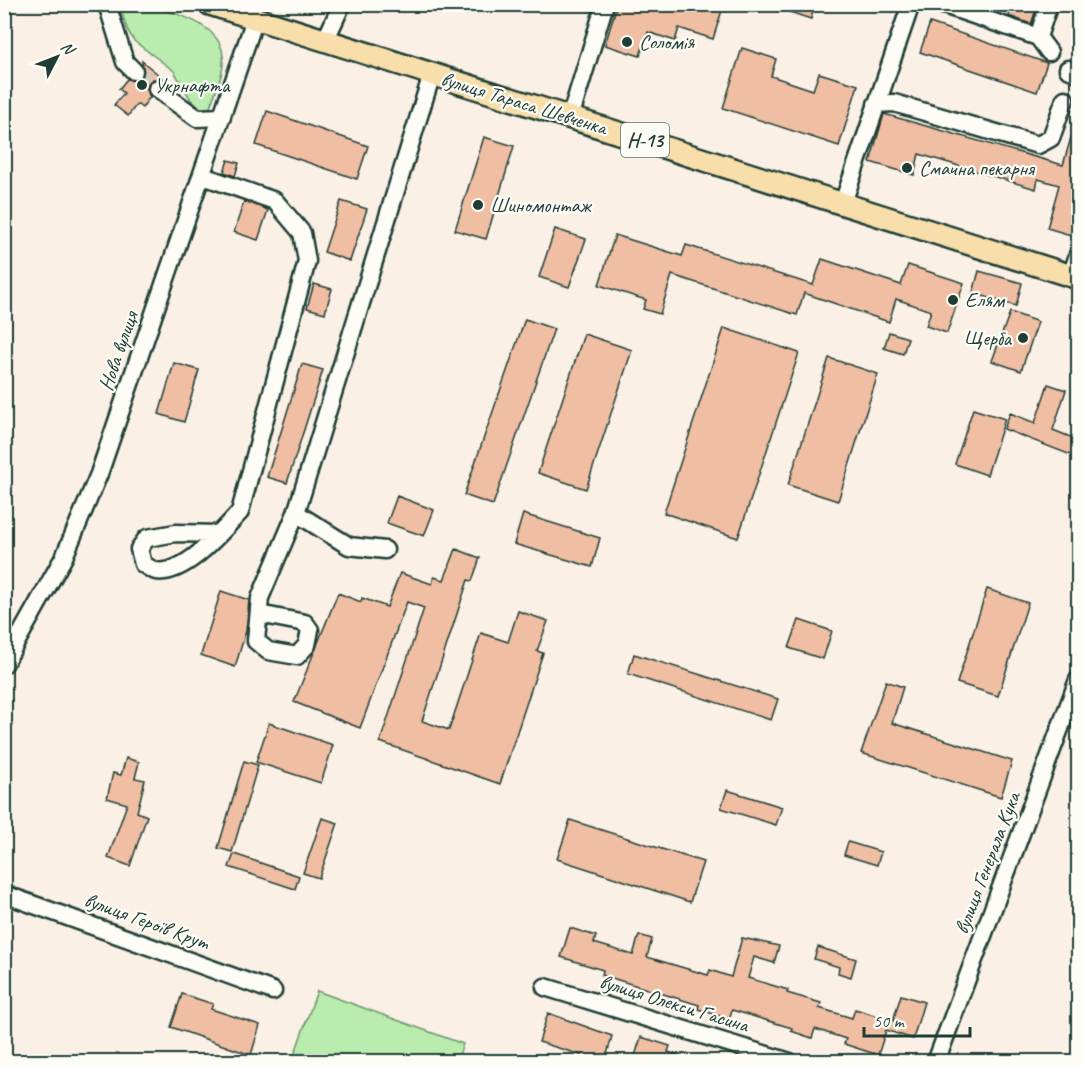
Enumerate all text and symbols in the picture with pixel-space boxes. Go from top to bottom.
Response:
north arrow [27,27,87,87]
place label: Соломiя [639,29,695,55]
marker: Соломiя [620,35,634,49]
text: N [57,37,80,60]
street label: вулиця Тараса Шевченка [438,65,612,141]
place label: Укрнафта [154,72,231,98]
marker: Укрнафта [135,78,149,92]
road number: Н-13 [621,123,669,157]
place label: Смачна пекарня [919,155,1035,181]
marker: Смачна пекарня [900,161,914,175]
place label: Шиномонтаж [490,192,593,218]
marker: Шиномонтаж [471,198,485,212]
place label: Елям [965,287,1006,313]
marker: Елям [946,293,960,307]
street label: Нова вулиця [92,307,144,394]
place label: Щерба [964,325,1013,351]
marker: Щерба [1016,331,1030,345]
street label: вулиця Генерала Кука [948,786,1027,938]
street label: вулиця Героїв Крут [81,886,214,956]
street label: вулиця Олекси Гасина [596,968,753,1038]
scale bar [864,1000,970,1038]
text: 50 m [873,1010,906,1032]

